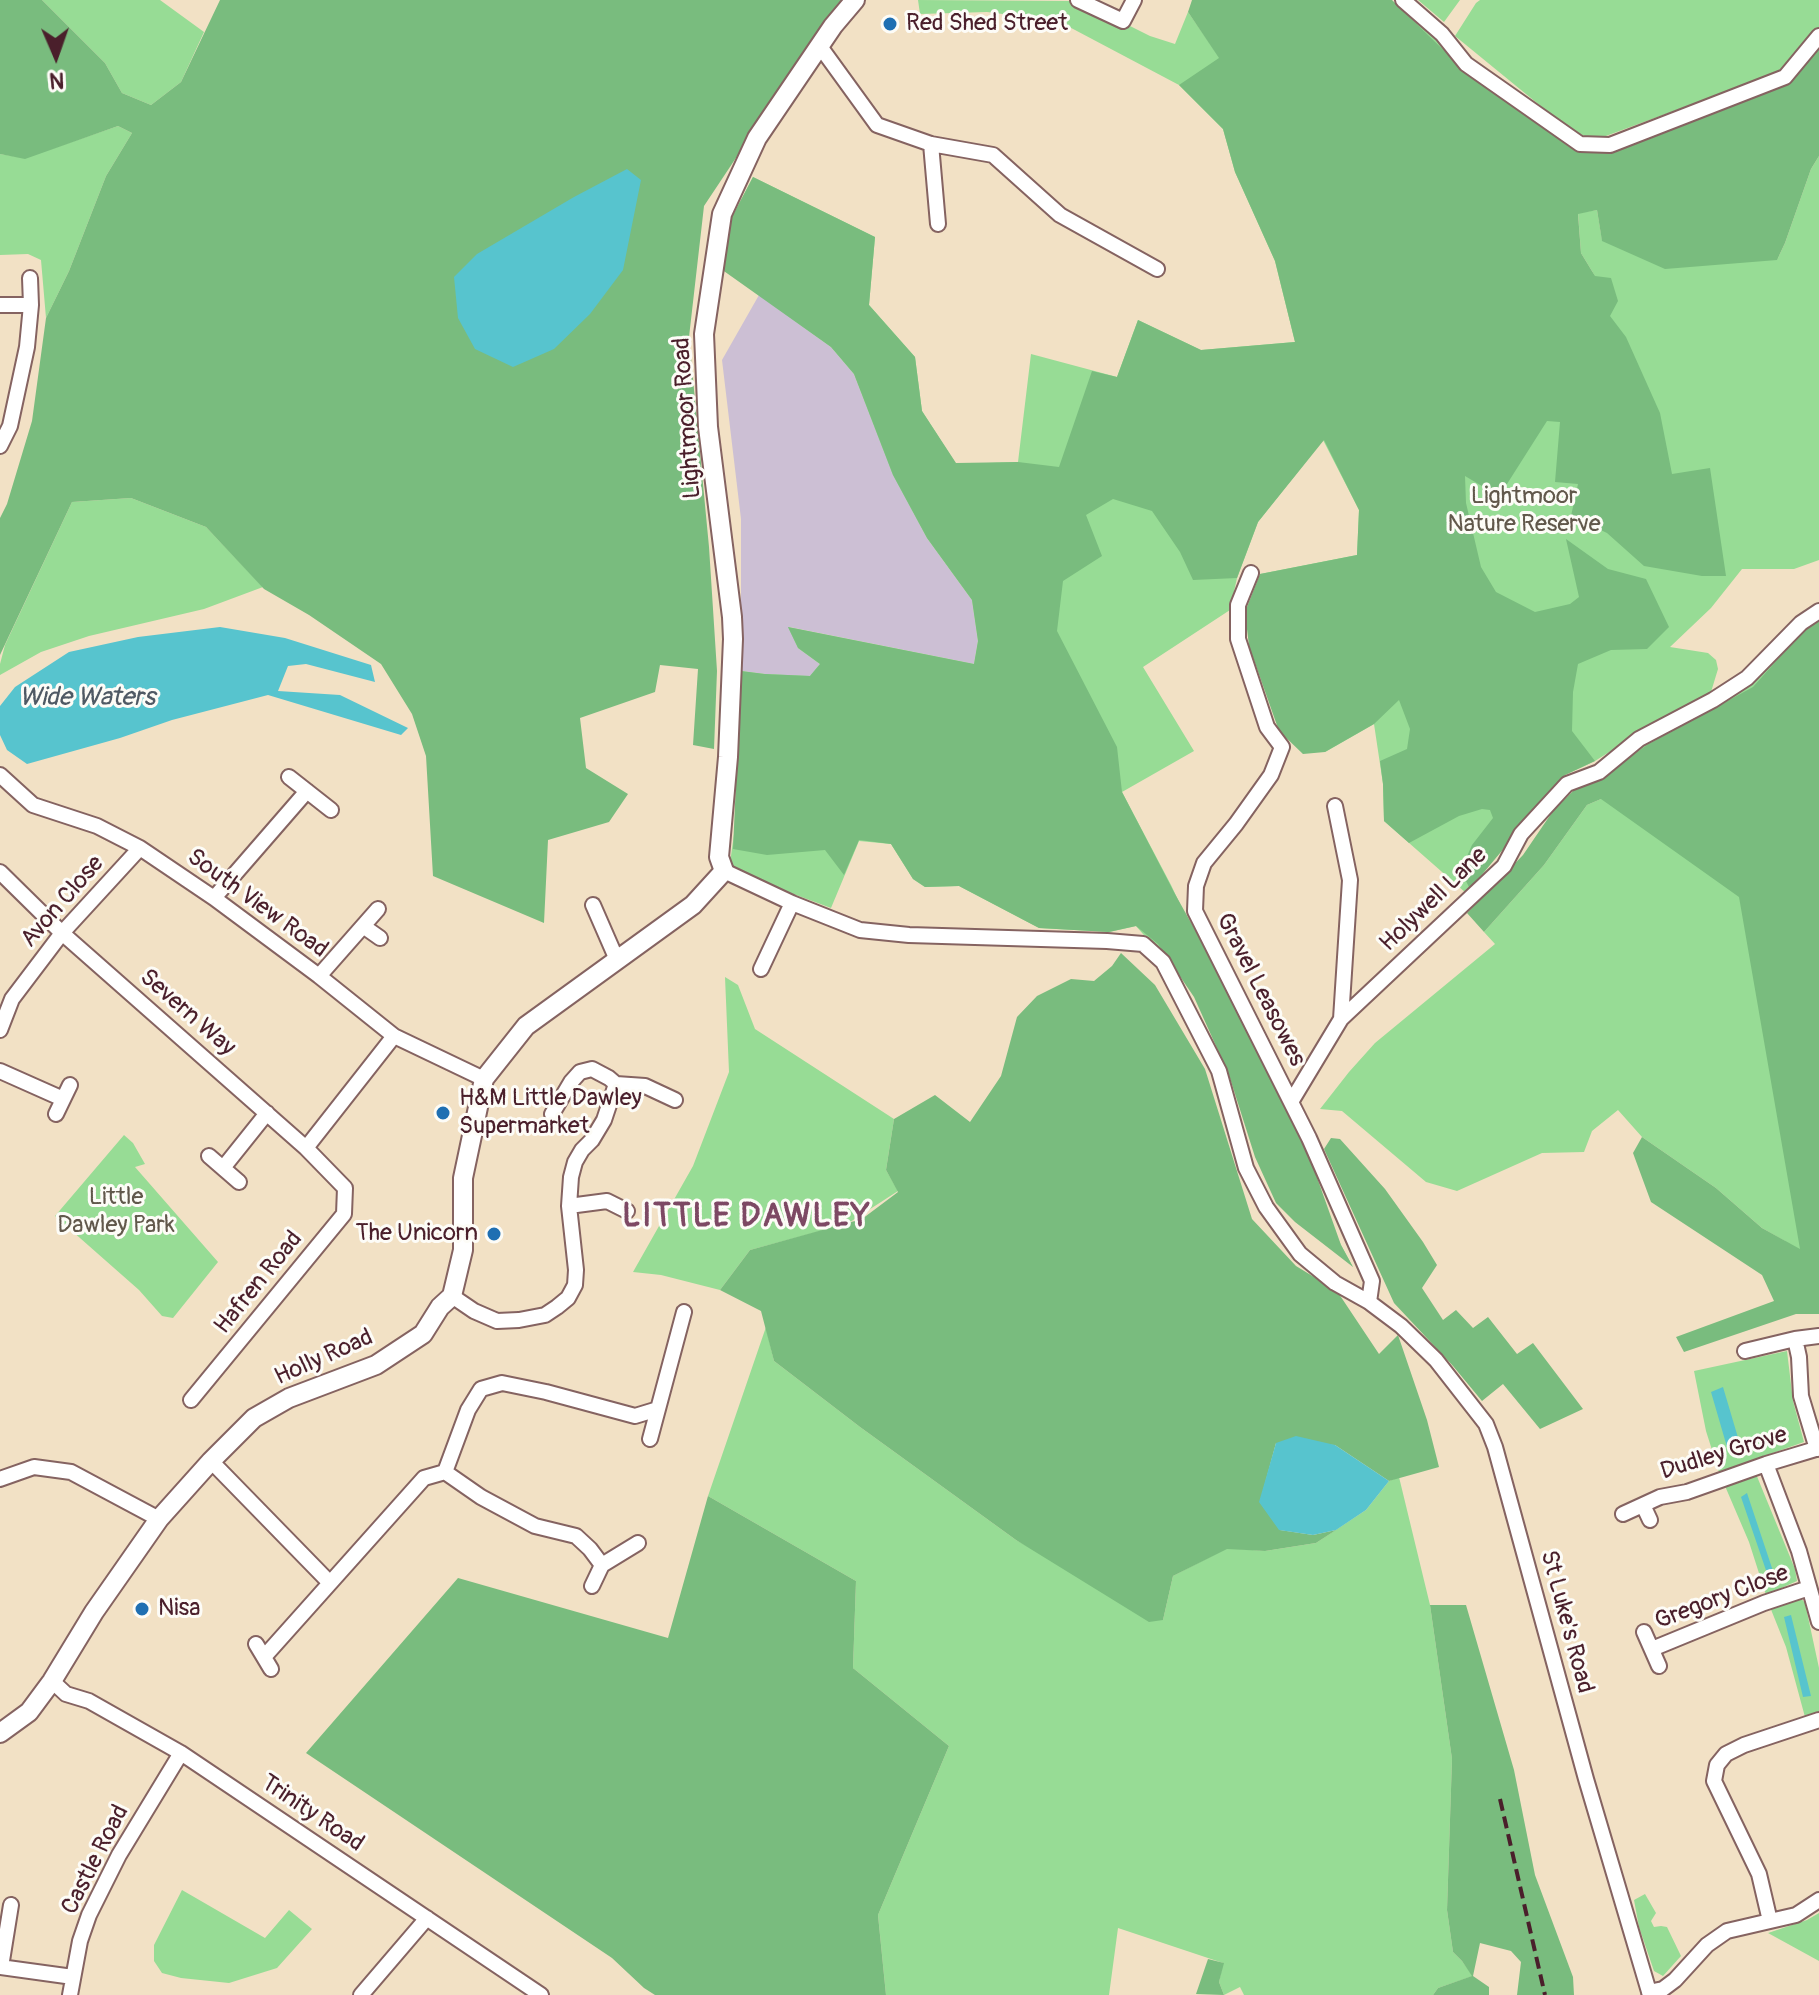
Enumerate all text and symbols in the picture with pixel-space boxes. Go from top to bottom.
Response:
place label: Red Shed Street [906,10,1068,38]
marker: Red Shed Street [881,15,899,33]
north arrow [16,16,96,96]
text: N [49,66,65,94]
street label: Lightmoor Road [668,336,708,500]
park label: Lightmoor Nature Reserve [1447,483,1601,539]
water label: Wide Waters [19,682,155,714]
street label: Holywell Lane [1374,842,1494,958]
street label: South View Road [181,843,333,965]
street label: Avon Close [15,850,111,954]
street label: Gravel Leasowes [1209,909,1311,1071]
street label: Severn Way [133,964,241,1062]
place label: H&M Little Dawley Supermarket [459,1085,642,1141]
marker: H&M Little Dawley Supermarket [434,1104,452,1122]
park label: Little Dawley Park [57,1184,175,1240]
district label: LITTLE DAWLEY [622,1199,872,1237]
place label: The Unicorn [355,1220,478,1248]
marker: The Unicorn [485,1225,503,1243]
street label: Hafren Road [209,1226,309,1340]
street label: Holly Road [270,1324,378,1392]
street label: Dudley Grove [1657,1421,1791,1487]
street label: St Luke's Road [1533,1547,1599,1697]
street label: Gregory Close [1651,1559,1793,1637]
place label: Nisa [158,1595,200,1623]
marker: Nisa [133,1600,151,1618]
street label: Trinity Road [255,1769,369,1859]
street label: Castle Road [56,1801,136,1919]

